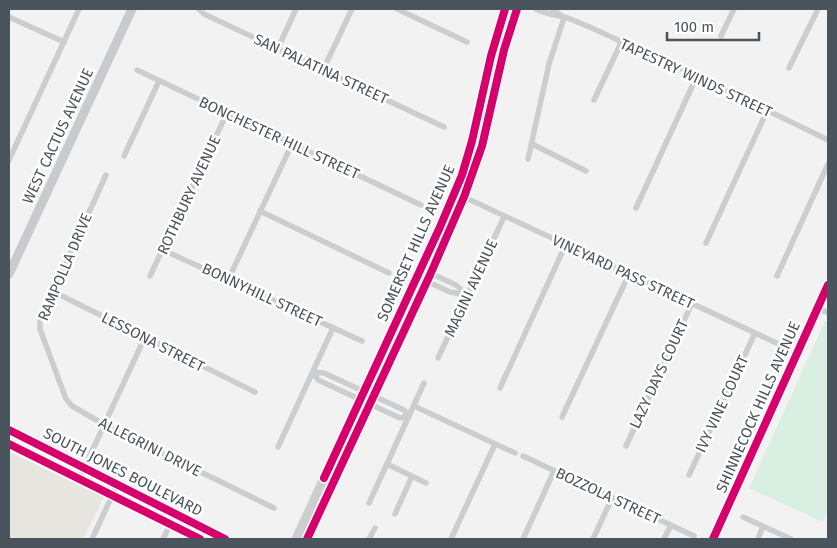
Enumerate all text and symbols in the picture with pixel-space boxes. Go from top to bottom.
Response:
scale bar [667,10,760,42]
text: 100 m [674,18,714,36]
street label: SAN PALATINA STREET [251,30,391,108]
street label: TAPESTRY WINDS STREET [617,35,775,121]
street label: WEST CACTUS AVENUE [19,65,97,207]
street label: BONCHESTER HILL STREET [196,93,362,183]
street label: ROTHBURY AVENUE [153,132,225,258]
street label: SOMERSET HILLS AVENUE [373,162,459,324]
street label: RAMPOLLA DRIVE [34,210,96,324]
street label: VINEYARD PASS STREET [549,231,697,313]
street label: MAGINI AVENUE [441,236,501,340]
street label: BONNYHILL STREET [199,259,325,331]
street label: LESSONA STREET [98,308,208,376]
street label: LAZY DAYS COURT [626,316,692,432]
street label: SHINNECOCK HILLS AVENUE [712,319,804,495]
street label: IVY VINE COURT [692,352,752,455]
street label: ALLEGRINI DRIVE [96,413,204,481]
street label: SOUTH JONES BOULEVARD [40,424,206,520]
street label: BOZZOLA STREET [553,464,663,528]

